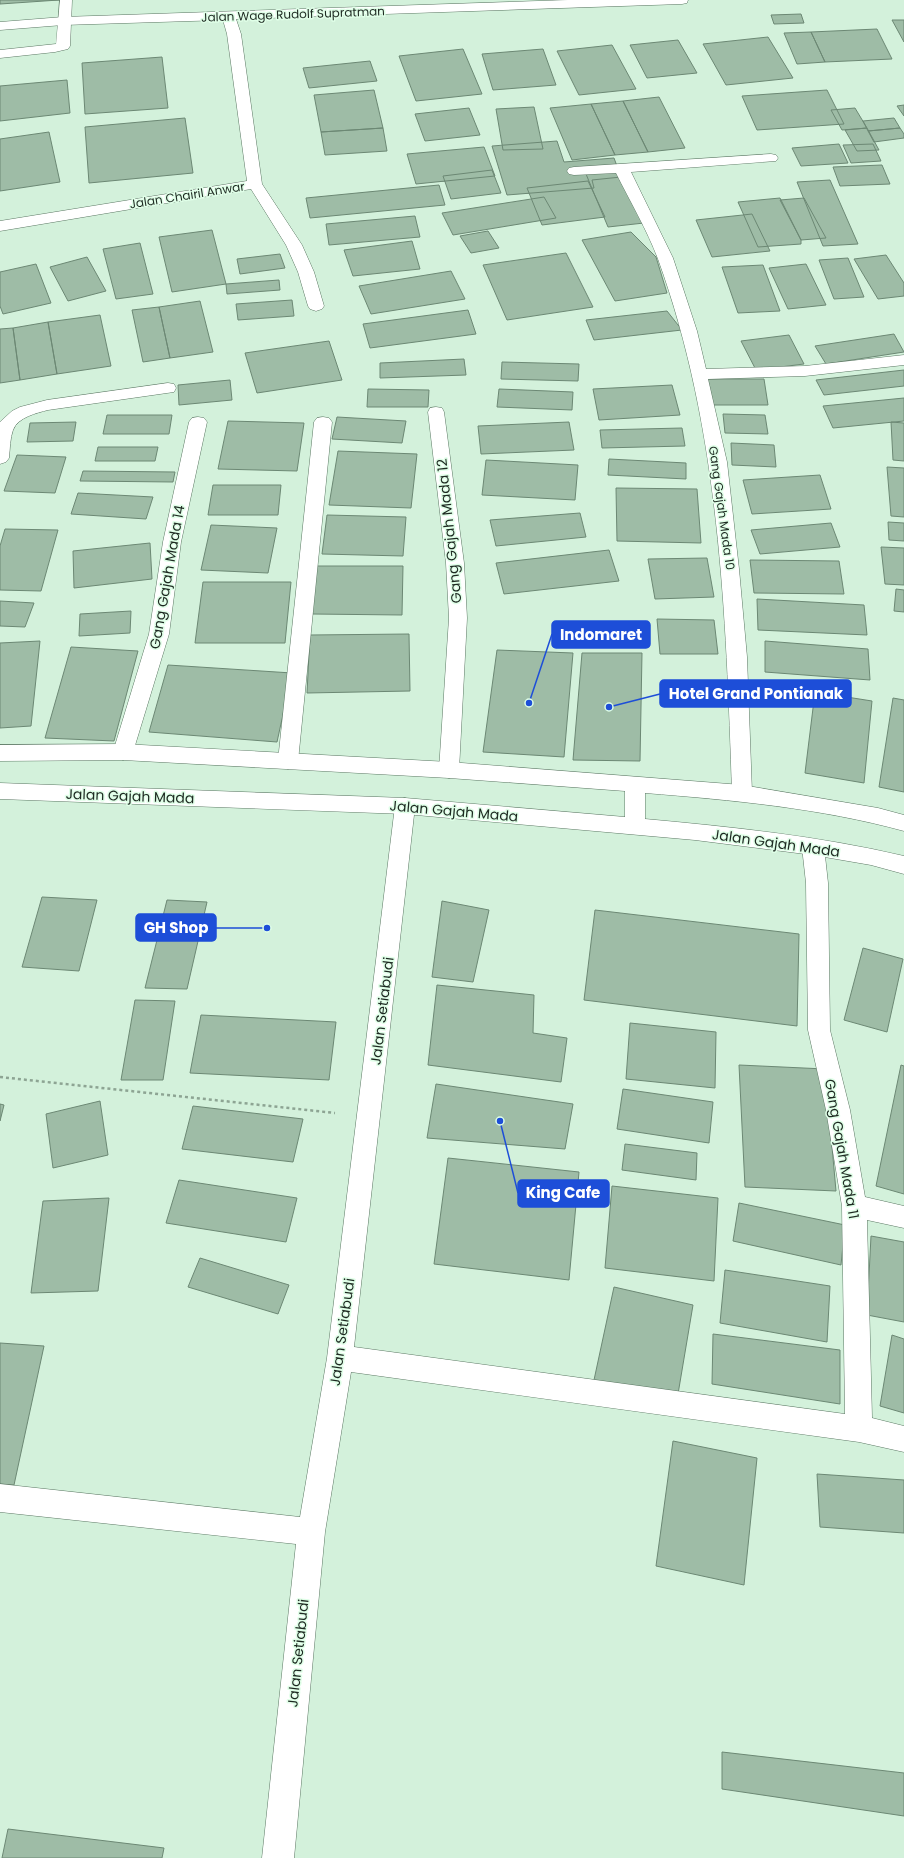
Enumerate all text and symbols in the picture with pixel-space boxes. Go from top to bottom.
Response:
street label: Jalan Wage Rudolf Supratman [201,2,385,26]
street label: Jalan Chairil Anwar [128,177,246,212]
street label: Gang Gajah Mada 10 [705,445,739,571]
street label: Gang Gajah Mada 12 [431,458,467,604]
street label: Gang Gajah Mada 14 [144,503,190,651]
callout: Indomaret [552,621,650,648]
text: Indomaret [560,624,642,645]
callout: Hotel Grand Pontianak [660,680,851,707]
text: Hotel Grand Pontianak [669,683,844,704]
street label: Jalan Gajah Mada [65,784,195,808]
street label: Jalan Gajah Mada [389,795,519,827]
street label: Jalan Gajah Mada [711,824,841,862]
callout: GH Shop [136,914,216,941]
text: GH Shop [144,917,208,938]
street label: Jalan Setiabudi [365,956,399,1066]
street label: Gang Gajah Mada 11 [820,1078,864,1220]
callout: King Cafe [518,1180,609,1207]
text: King Cafe [526,1182,600,1203]
street label: Jalan Setiabudi [325,1277,359,1387]
street label: Jalan Setiabudi [282,1598,314,1708]

